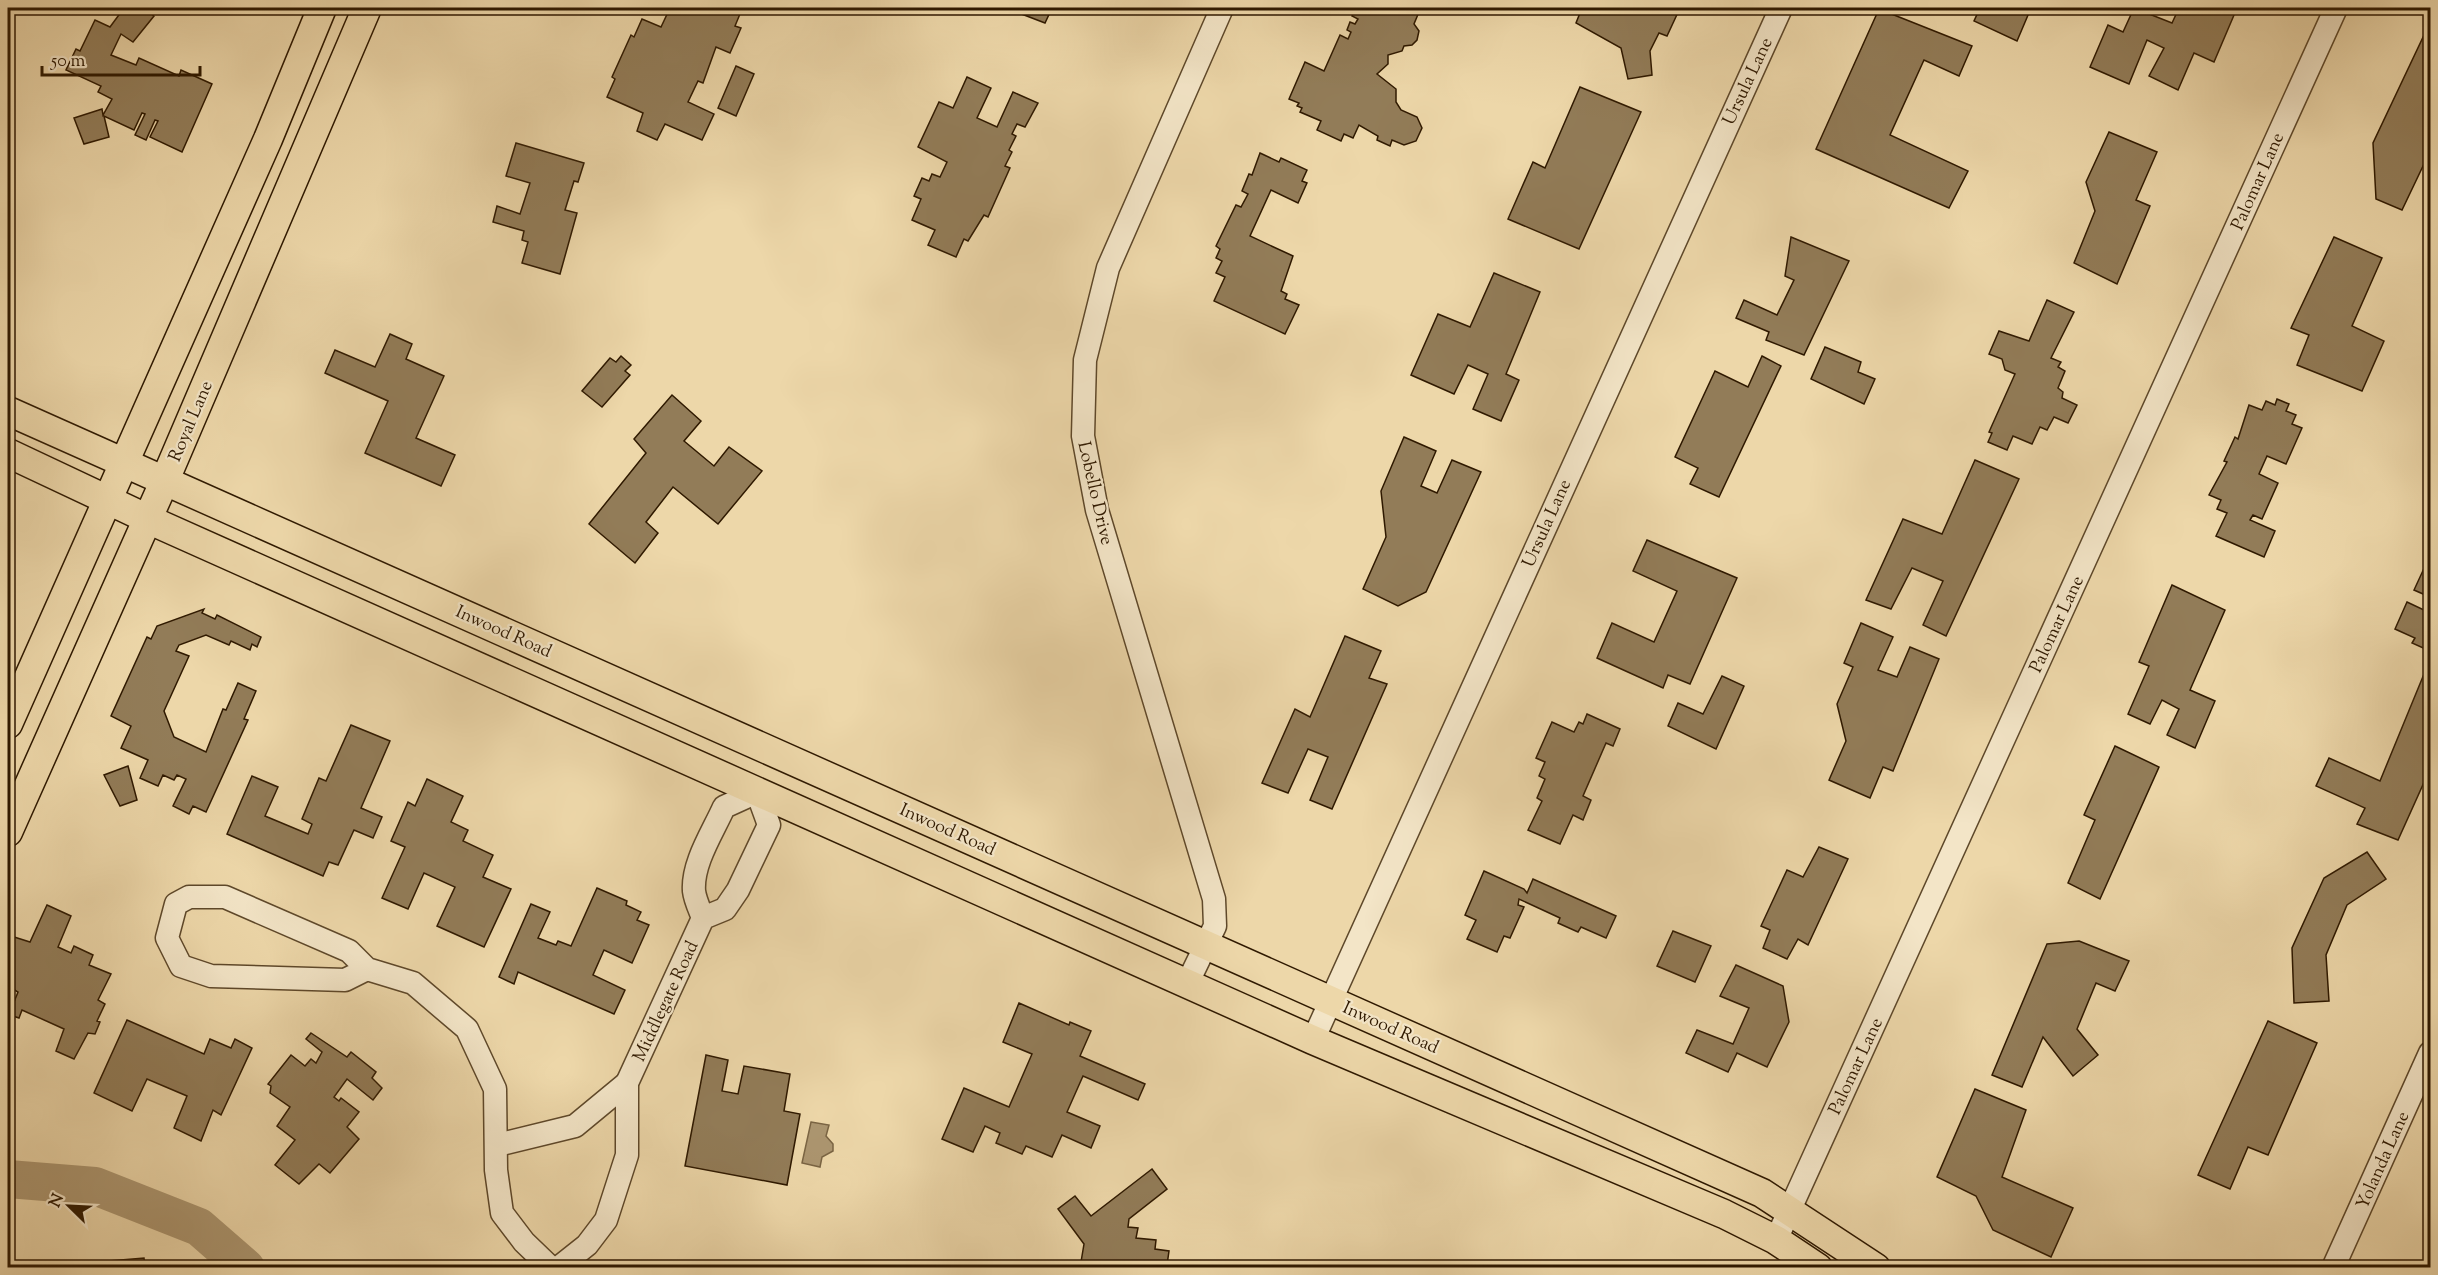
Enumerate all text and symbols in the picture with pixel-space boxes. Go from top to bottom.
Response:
street label: Ursula Lane [1717,34,1780,130]
scale bar [42,39,200,77]
text: 50 m [50,49,86,75]
street label: Palomar Lane [2226,129,2292,235]
street label: Royal Lane [163,377,221,466]
street label: Lobello Drive [1070,439,1119,548]
street label: Ursula Lane [1517,476,1579,572]
street label: Palomar Lane [2024,572,2092,678]
street label: Inwood Road [451,600,556,666]
street label: Inwood Road [895,798,1000,864]
street label: Middlegate Road [627,937,706,1067]
street label: Inwood Road [1338,996,1443,1062]
street label: Palomar Lane [1823,1014,1891,1120]
street label: Yolanda Lane [2351,1108,2417,1214]
north arrow [39,1176,99,1236]
text: N [44,1190,71,1211]

